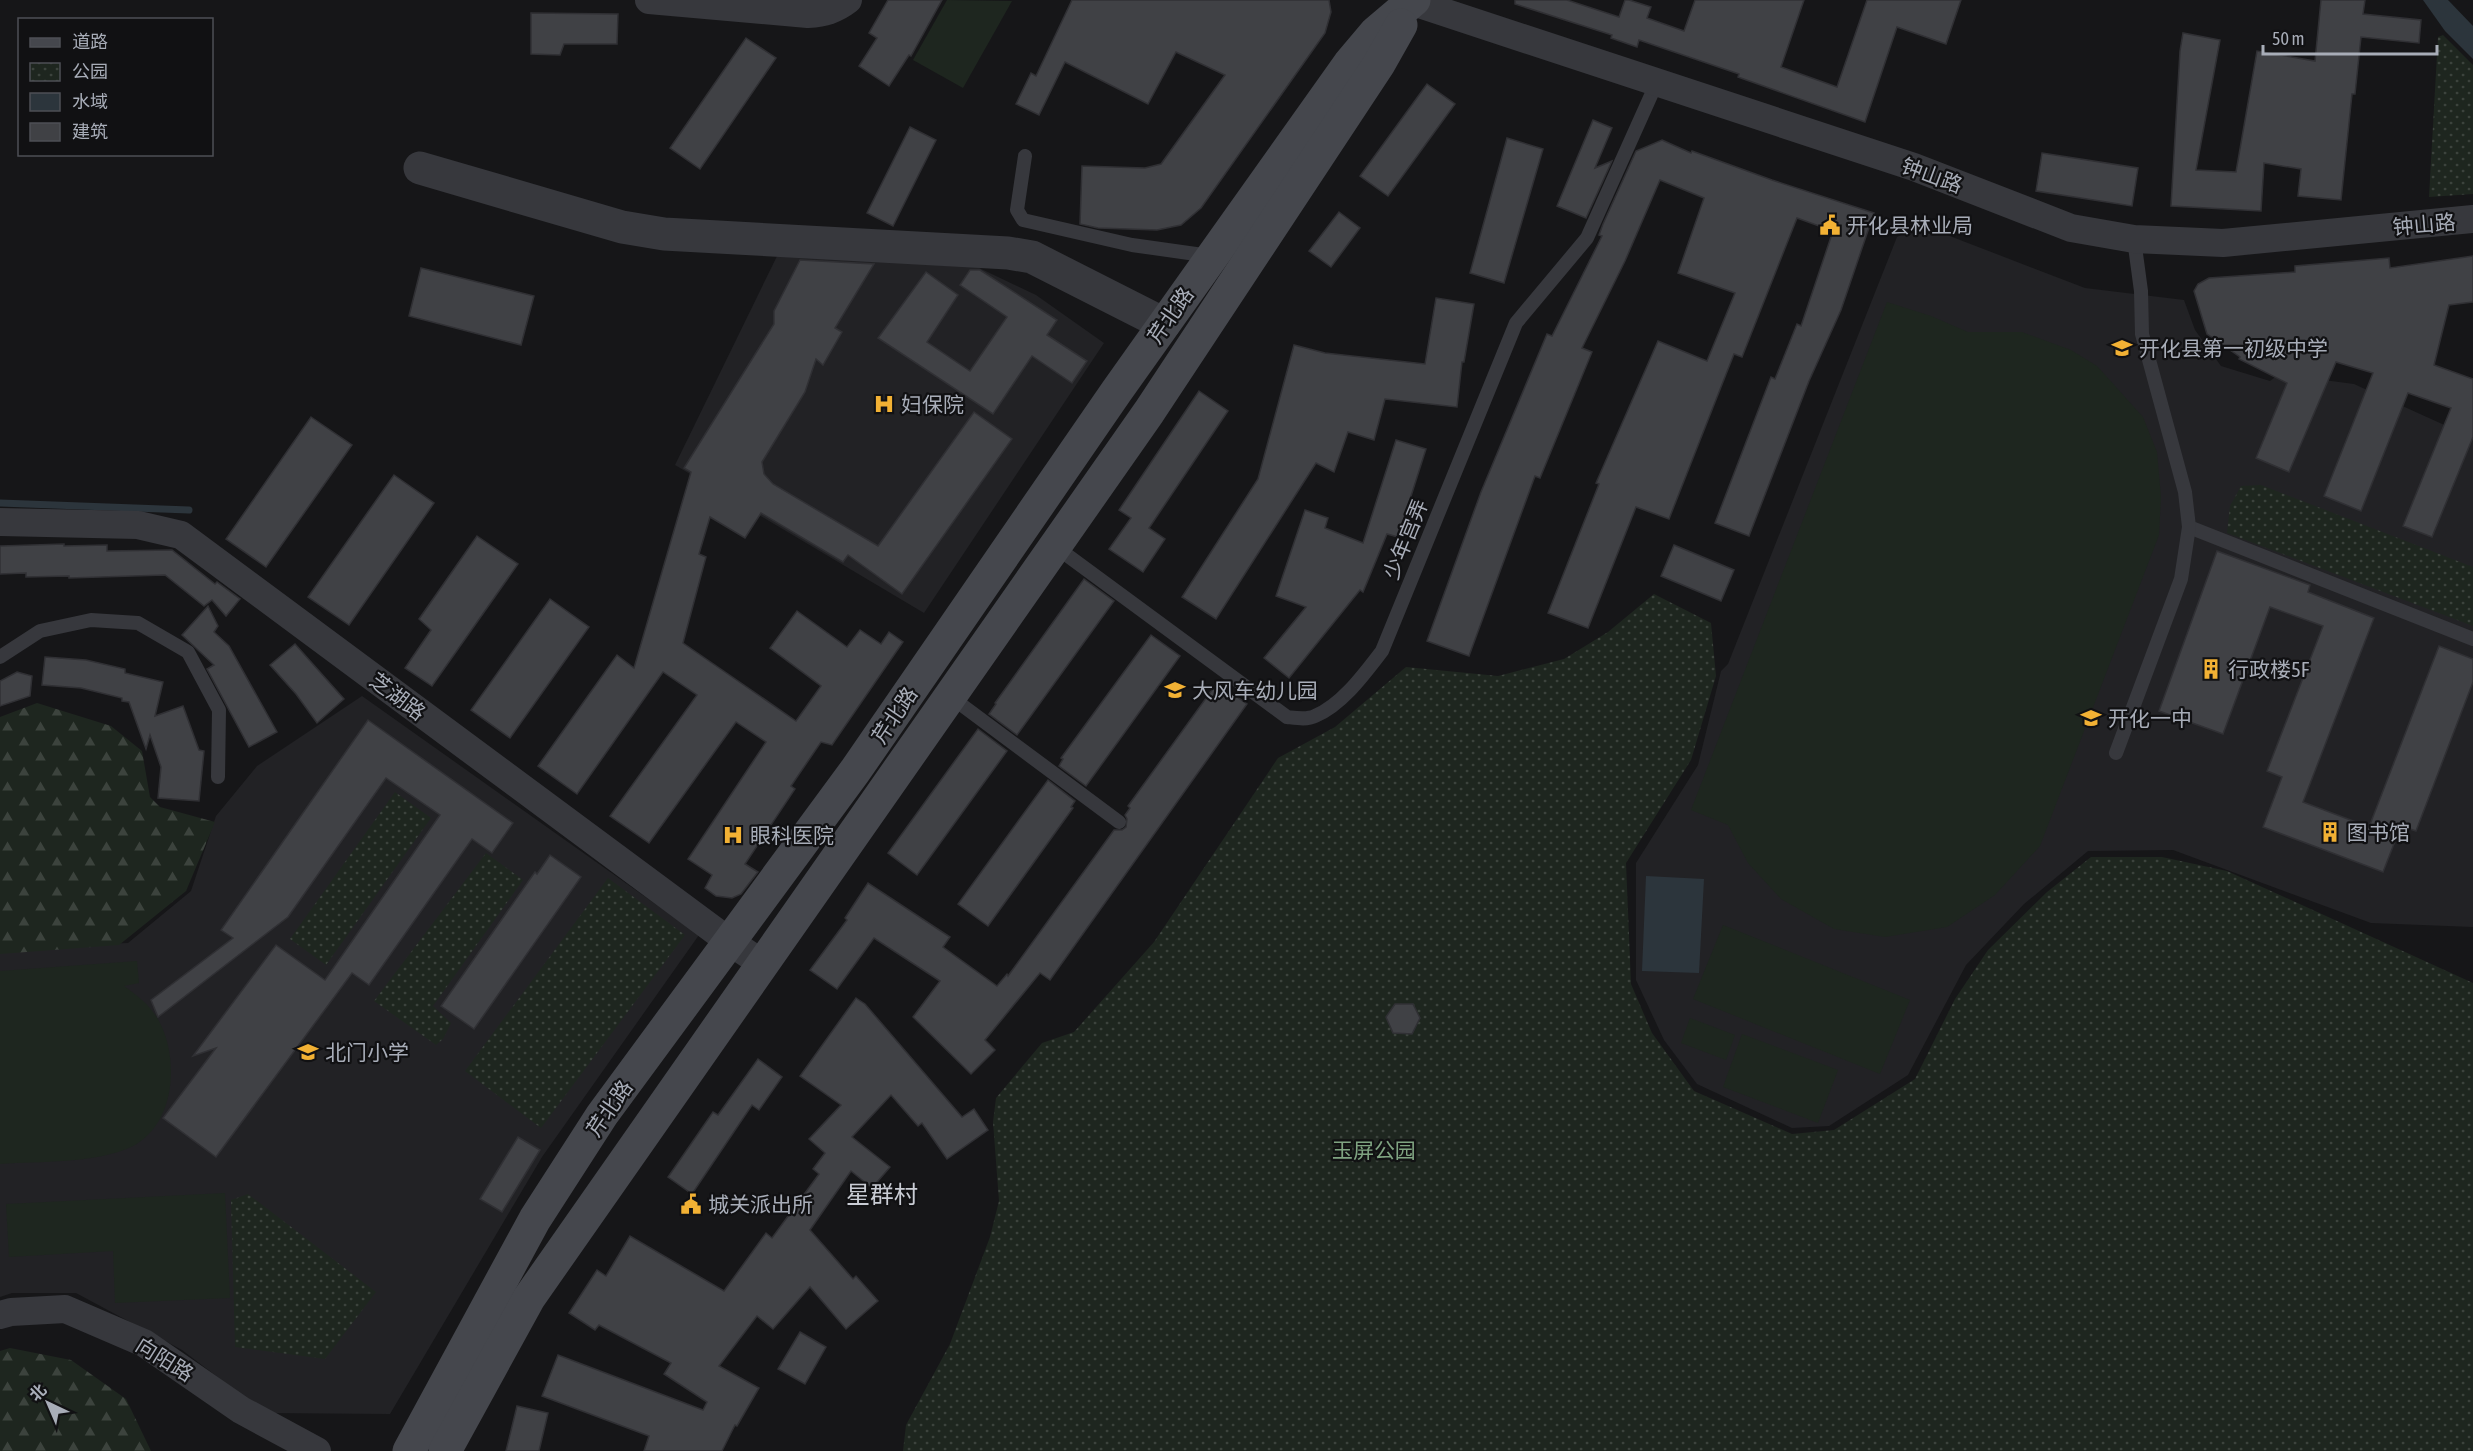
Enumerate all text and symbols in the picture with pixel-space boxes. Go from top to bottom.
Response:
legend [18,18,213,156]
scale bar [2263,18,2437,56]
text: 50 m [2272,28,2304,49]
text: 道路 [72,31,108,52]
text: 公园 [72,61,108,82]
text: 水域 [72,91,108,112]
text: 建筑 [72,121,108,142]
street label: 钟山路 [1898,153,1966,197]
street label: 钟山路 [2392,209,2456,239]
public building icon: 开化县林业局 [1818,213,1842,237]
place label: 开化县林业局 [1847,213,1973,237]
street label: 芹北路 [1142,282,1198,348]
school or university icon: 开化县第一初级中学 [2110,336,2134,360]
place label: 开化县第一初级中学 [2139,336,2328,360]
hospital icon: 妇保院 [872,392,896,416]
place label: 妇保院 [901,392,964,416]
street label: 少年宫弄 [1378,496,1432,582]
building icon: 行政楼5F [2199,657,2223,681]
place label: 行政楼5F [2228,657,2310,681]
street label: 芝湖路 [366,667,430,725]
school or university icon: 大风车幼儿园 [1163,678,1187,702]
place label: 大风车幼儿园 [1192,678,1318,702]
street label: 芹北路 [866,682,922,748]
school or university icon: 开化一中 [2079,706,2103,730]
place label: 开化一中 [2108,706,2192,730]
building icon: 图书馆 [2318,820,2342,844]
place label: 图书馆 [2347,820,2410,844]
hospital icon: 眼科医院 [721,823,745,847]
place label: 眼科医院 [750,823,834,847]
school or university icon: 北门小学 [296,1040,320,1064]
place label: 北门小学 [325,1040,409,1064]
street label: 芹北路 [581,1075,637,1141]
park label: 玉屏公园 [1332,1138,1416,1162]
district label: 星群村 [846,1181,918,1208]
public building icon: 城关派出所 [679,1192,703,1216]
place label: 城关派出所 [708,1192,813,1216]
street label: 向阳路 [132,1332,198,1386]
north arrow [18,1373,78,1433]
text: 北 [26,1380,50,1404]

